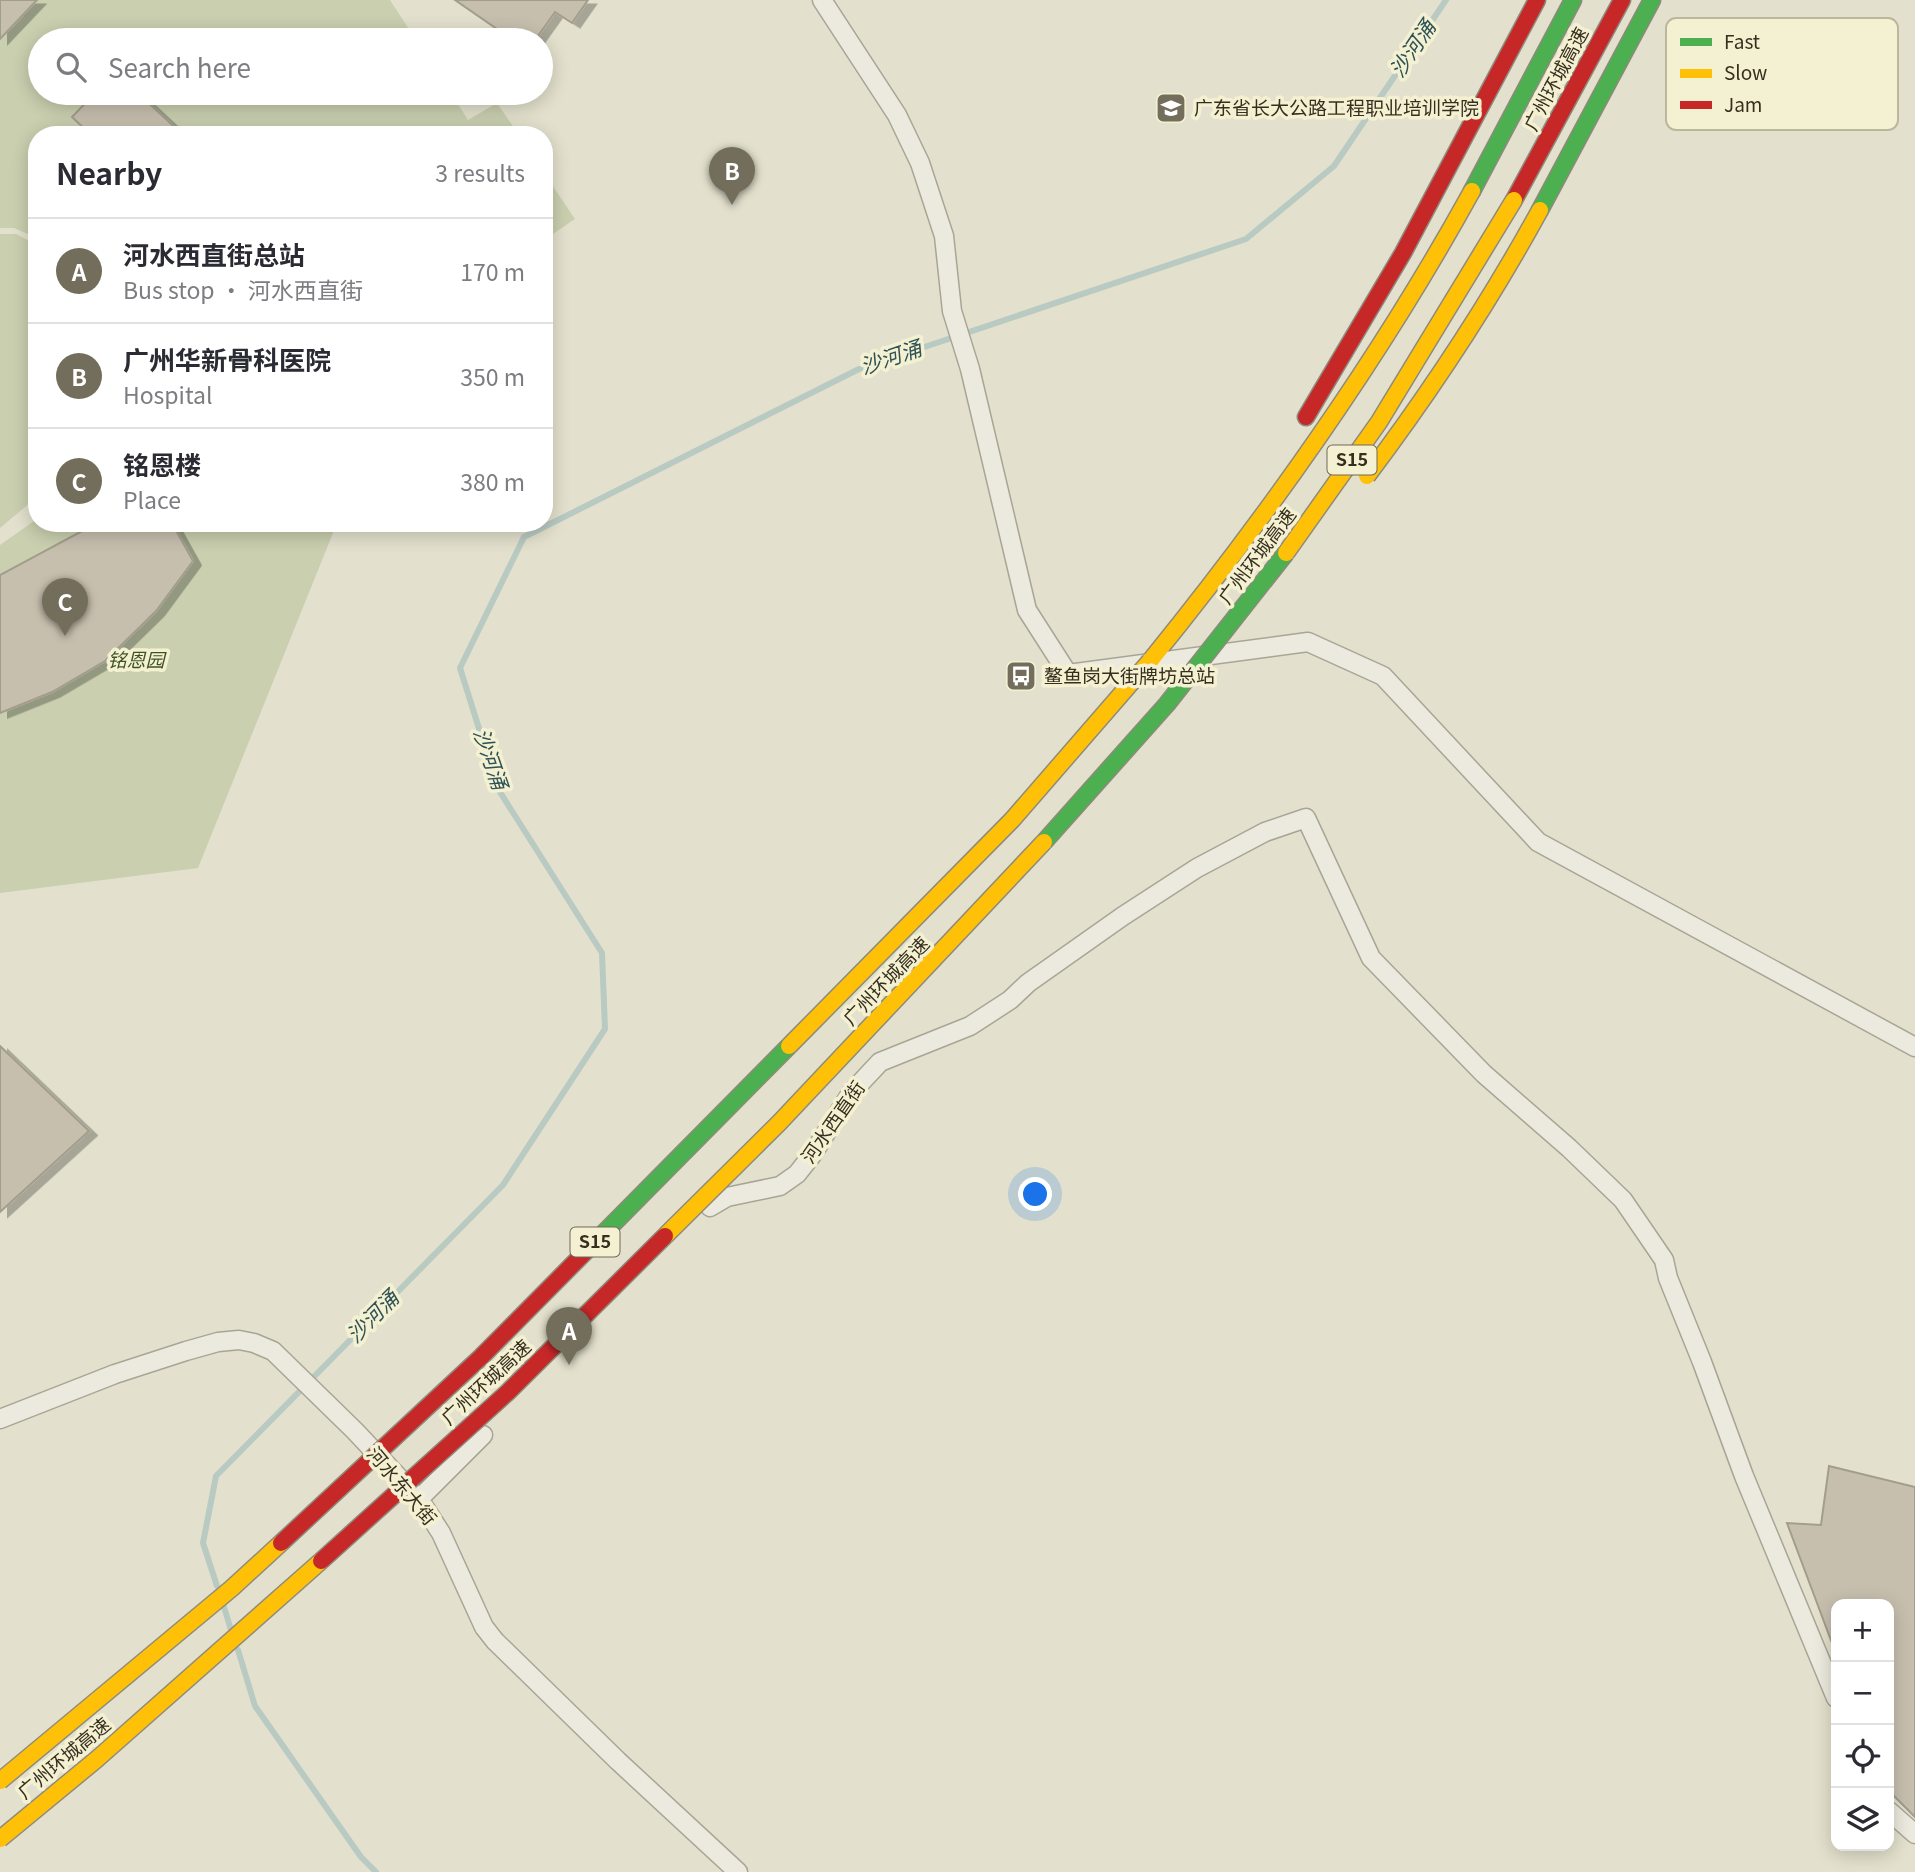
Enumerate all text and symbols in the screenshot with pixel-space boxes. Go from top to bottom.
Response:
water label: 沙河涌 [1381,12,1443,82]
legend [1666,18,1898,130]
street label: 广州环城高速 [1516,22,1593,135]
text: Fast [1724,27,1760,54]
search box [28,28,553,105]
icon: search [52,48,90,86]
text: Search here [108,48,251,85]
text: Slow [1724,58,1767,85]
text: Jam [1724,90,1762,117]
school or university icon: 广东省长大公路工程职业培训学院 [1154,91,1188,125]
place label: 广东省长大公路工程职业培训学院 [1194,93,1479,120]
pin: B [709,147,755,205]
text: Nearby [56,150,162,194]
text: 3 results [435,155,525,189]
text: 河水西直街总站 [123,235,305,272]
text: A [72,254,86,288]
text: 170 m [460,254,525,288]
text: Bus stop · 河水西直街 [123,272,363,306]
water label: 沙河涌 [856,331,927,381]
text: 广州华新骨科医院 [123,340,331,377]
text: B [71,359,87,393]
text: 350 m [460,359,525,393]
text: Hospital [123,377,212,411]
text: 铭恩楼 [123,445,201,482]
road number: S15 [1328,446,1376,474]
text: C [71,464,87,498]
text: 380 m [460,464,525,498]
text: Place [123,482,181,516]
street label: 广州环城高速 [1211,501,1301,609]
pin: C [42,578,88,636]
park label: 铭恩园 [107,645,167,672]
bus stop icon: 鳌鱼岗大街牌坊总站 [1004,659,1038,693]
place label: 鳌鱼岗大街牌坊总站 [1044,661,1215,688]
water label: 沙河涌 [467,724,517,795]
street label: 广州环城高速 [836,930,934,1030]
street label: 河水西直街 [793,1074,870,1168]
your location [1018,1177,1052,1211]
road number: S15 [570,1227,620,1256]
water label: 沙河涌 [339,1281,406,1348]
pin: A [546,1307,592,1365]
street label: 广州环城高速 [434,1332,536,1430]
street label: 河水东大街 [362,1440,444,1530]
map controls [1831,1599,1894,1851]
button: + [1831,1599,1894,1662]
button: − [1831,1662,1894,1725]
street label: 广州环城高速 [11,1710,115,1804]
button: locate [1831,1725,1894,1788]
button: layers [1831,1788,1894,1851]

